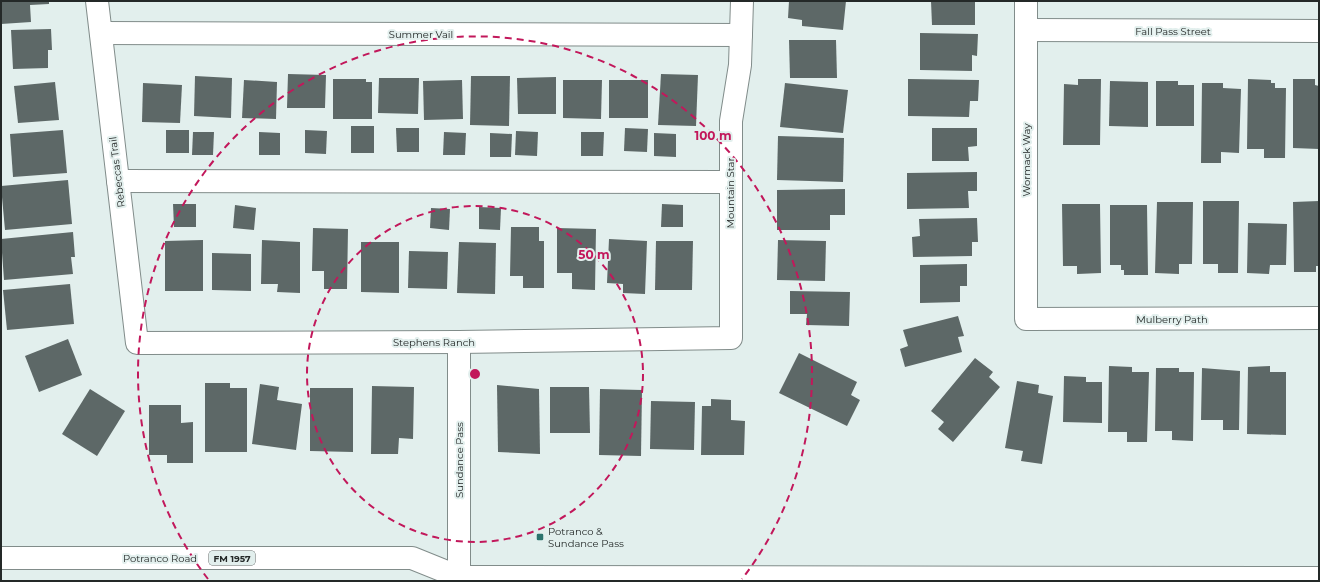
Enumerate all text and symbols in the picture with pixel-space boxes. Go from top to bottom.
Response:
street label: Fall Pass Street [1135,25,1211,38]
street label: Summer Vail [389,28,453,41]
street label: Wormack Way [1020,123,1033,197]
text: 100 m [695,128,731,143]
street label: Rebeccas Trail [106,136,128,208]
street label: Mountain Star [724,157,737,229]
text: 50 m [578,247,610,262]
street label: Mulberry Path [1136,313,1208,326]
street label: Stephens Ranch [393,336,475,349]
centre of rings [468,367,482,381]
street label: Sundance Pass [453,422,466,498]
place label: Potranco & Sundance Pass [548,525,624,550]
marker: Potranco & Sundance Pass [535,532,545,542]
road number: FM 1957 [209,551,255,565]
street label: Potranco Road [123,552,197,565]

